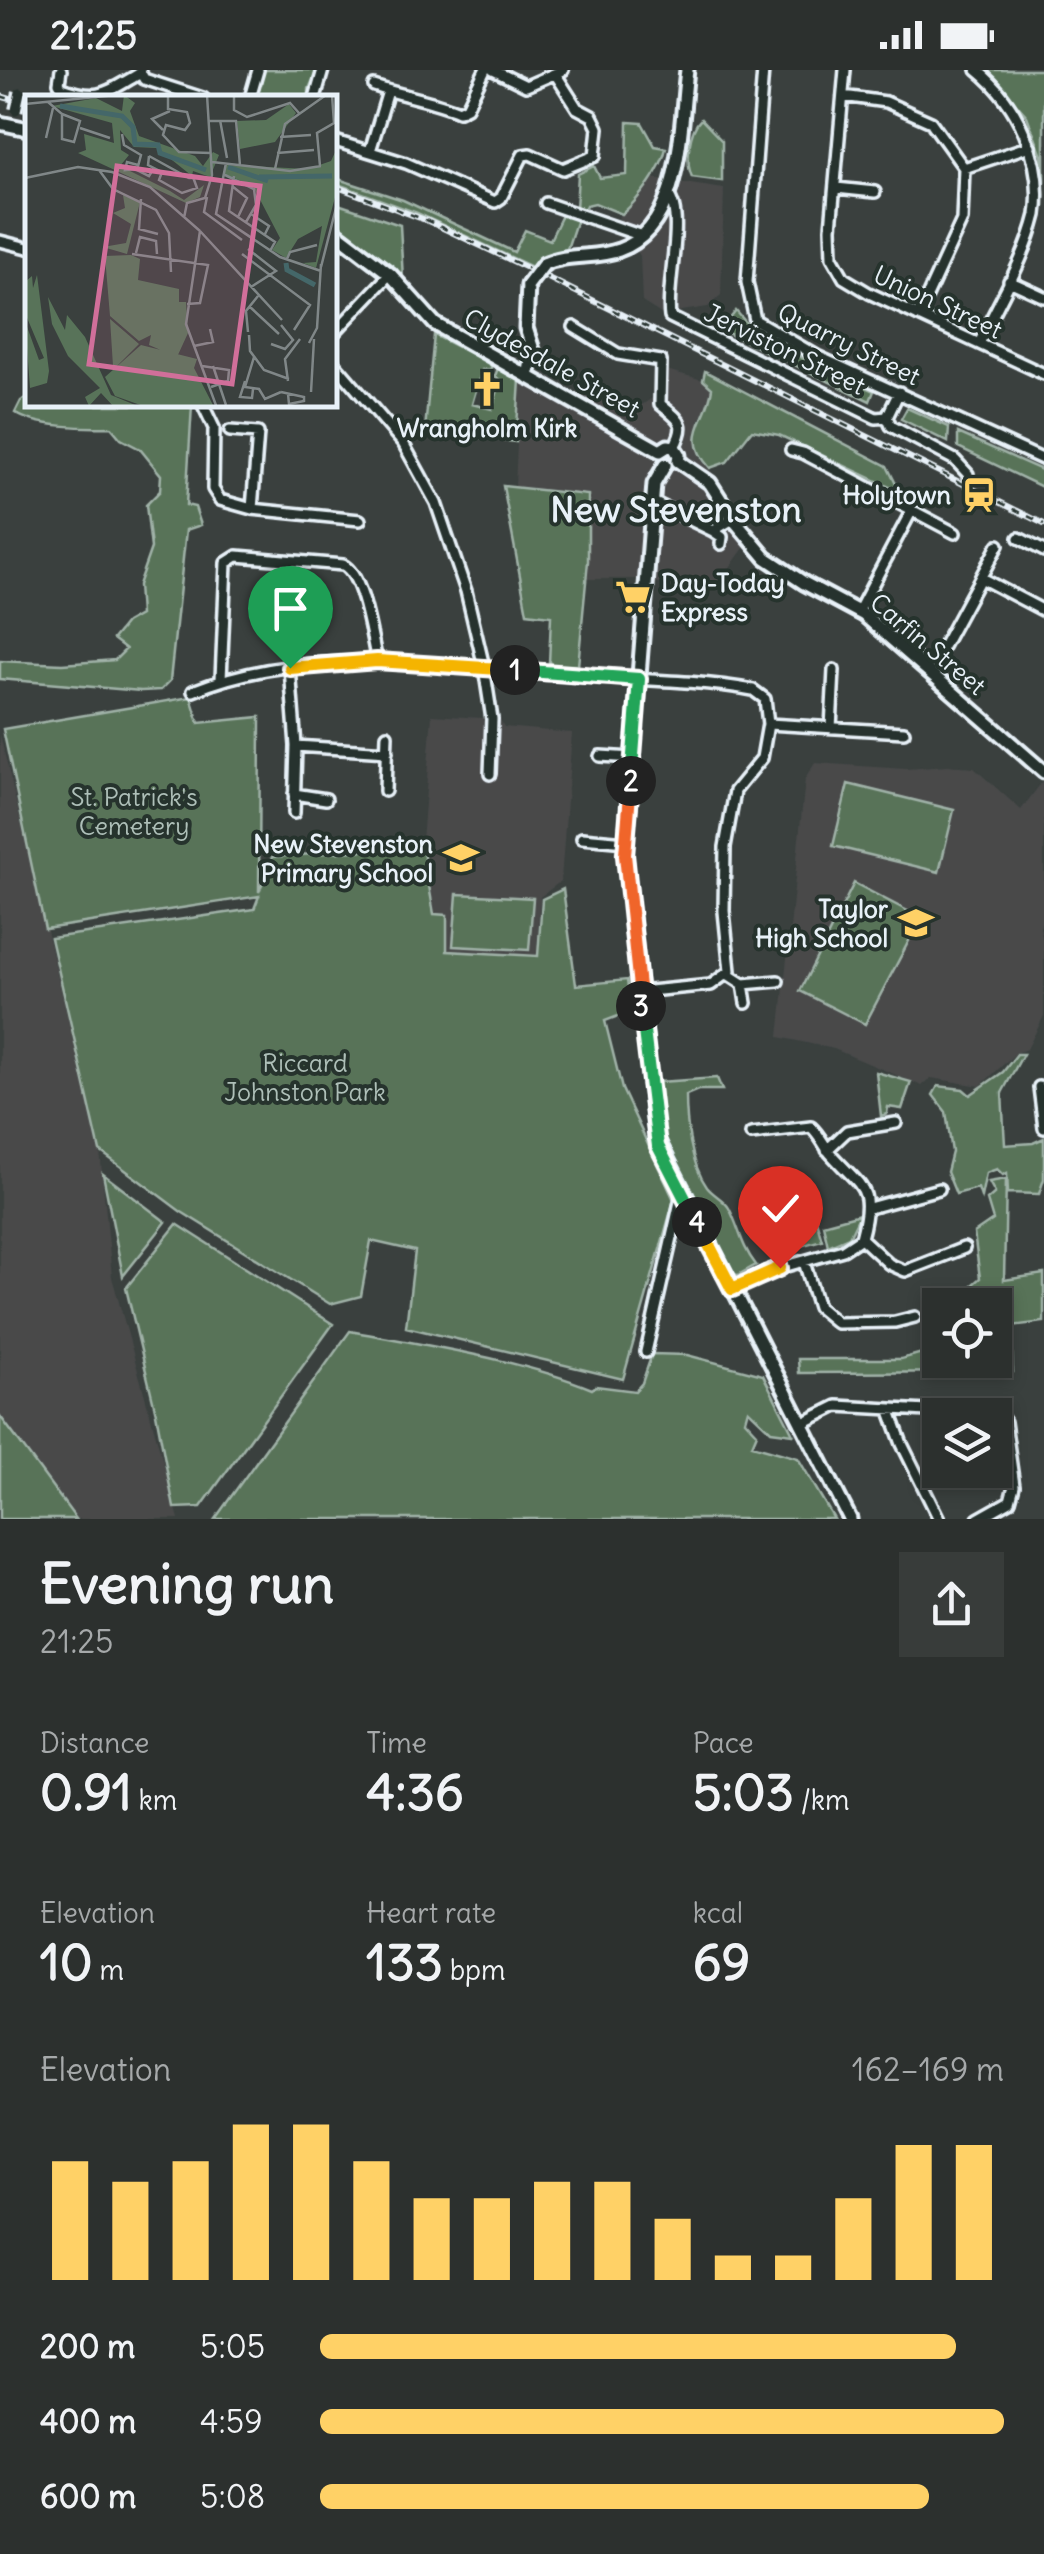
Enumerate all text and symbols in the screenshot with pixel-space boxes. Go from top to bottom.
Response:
text: 21:25 [50,12,137,59]
inset map [25,95,338,408]
street label: Union Street [869,258,1007,346]
street label: Jerviston Street [699,296,871,402]
street label: Quarry Street [772,296,926,392]
street label: Clydesdale Street [458,301,646,425]
church icon: Wrangholm Kirk [468,370,506,408]
place label: Wrangholm Kirk [397,412,578,444]
station icon: Holytown [960,476,998,514]
place label: Holytown [843,479,952,511]
district label: New Stevenston [550,487,802,531]
pin [248,566,333,669]
place label: Day-Today Express [661,567,785,628]
supermarket icon: Day-Today Express [614,578,652,616]
icon: arrive [263,581,318,636]
street label: Carfin Street [863,586,993,702]
pin: 1 [490,645,540,695]
text: 1 [509,652,521,688]
pin: 2 [606,756,656,806]
text: 2 [623,763,639,799]
park label: St. Patrick's Cemetery [70,781,198,842]
place label: New Stevenston Primary School [253,828,434,889]
school or university icon: New Stevenston Primary School [442,839,480,877]
place label: Taylor High School [755,893,889,954]
school or university icon: Taylor High School [897,904,935,942]
pin: 3 [616,981,666,1031]
text: 3 [633,988,649,1024]
park label: Riccard Johnston Park [224,1047,386,1108]
pin [738,1166,823,1269]
icon: check [753,1181,808,1236]
pin: 4 [672,1197,722,1247]
text: 4 [689,1204,705,1240]
map controls [922,1288,1012,1488]
button: locate [922,1288,1012,1378]
button: layers [922,1398,1012,1488]
text: Evening run [40,1549,334,1618]
button: share [899,1552,1004,1657]
text: 21:25 [40,1621,113,1662]
text: Distance [40,1725,149,1761]
text: Time [366,1725,427,1761]
text: Pace [693,1725,754,1761]
text: 0.91 [40,1761,132,1824]
text: 4:36 [366,1761,464,1824]
text: 5:03 [693,1761,794,1824]
text: km [132,1782,177,1818]
text: /km [794,1782,850,1818]
text: Elevation [40,1895,155,1931]
text: Heart rate [366,1895,496,1931]
text: kcal [693,1895,743,1931]
text: 10 [40,1931,93,1994]
text: 133 [366,1931,443,1994]
text: 69 [693,1931,750,1994]
text: m [93,1952,124,1988]
text: bpm [443,1952,506,1988]
text: Elevation [40,2049,171,2090]
text: 162–169 m [852,2049,1004,2090]
text: 200 m [40,2326,135,2367]
text: 5:05 [200,2326,265,2367]
text: 400 m [40,2401,136,2442]
text: 4:59 [200,2401,263,2442]
text: 600 m [40,2476,136,2517]
text: 5:08 [200,2476,265,2517]

